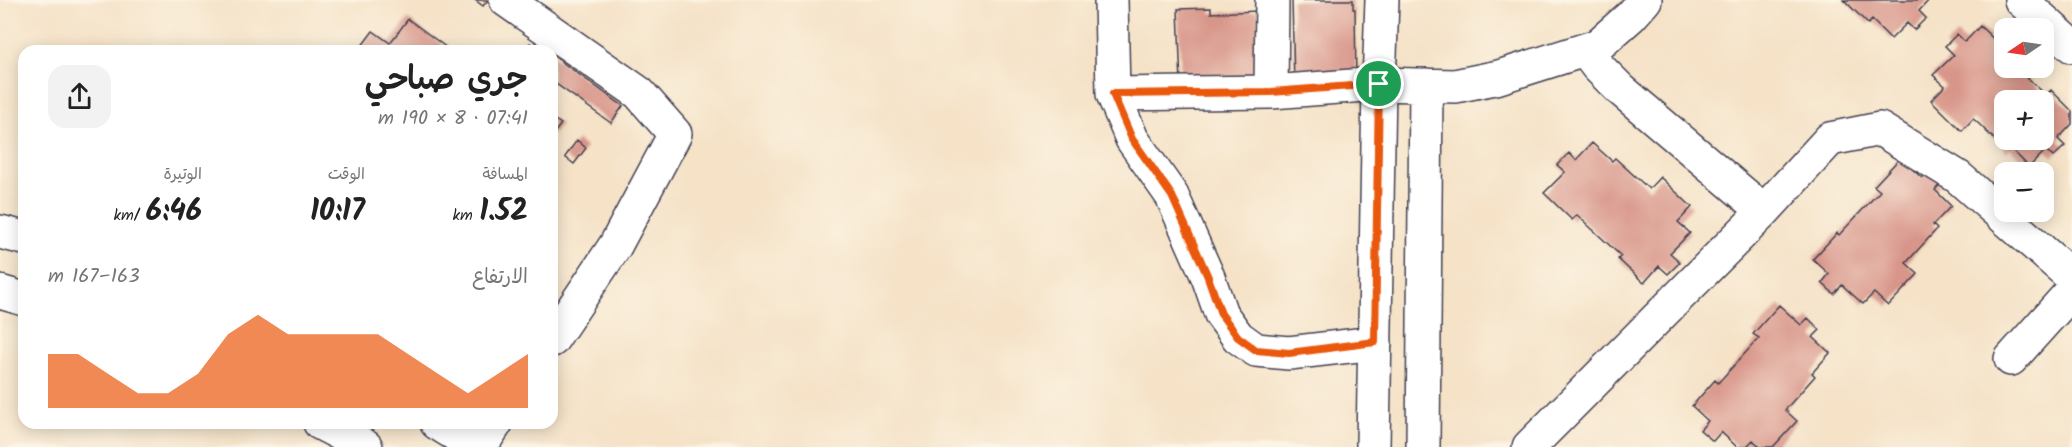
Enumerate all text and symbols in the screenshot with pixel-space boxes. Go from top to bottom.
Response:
north arrow [1994,18,2054,78]
map controls [1994,18,2054,222]
text: جري صباحي [364,54,528,107]
pin [1353,58,1404,109]
button: share [48,65,111,128]
icon: arrive [1362,67,1395,100]
button: + [1994,90,2054,150]
text: 07:41 · 8 × 190 m [378,103,528,135]
text: الوتيرة [163,162,202,187]
text: الوقت [328,162,365,187]
text: المسافة [482,162,528,187]
button: − [1994,162,2054,222]
text: 6:46 [146,188,202,236]
text: 10:17 [310,188,365,236]
text: 1.52 [479,188,528,236]
text: /km [113,203,146,228]
text: km [452,203,479,228]
text: 163–167 m [48,261,140,293]
text: الارتفاع [472,262,528,294]

